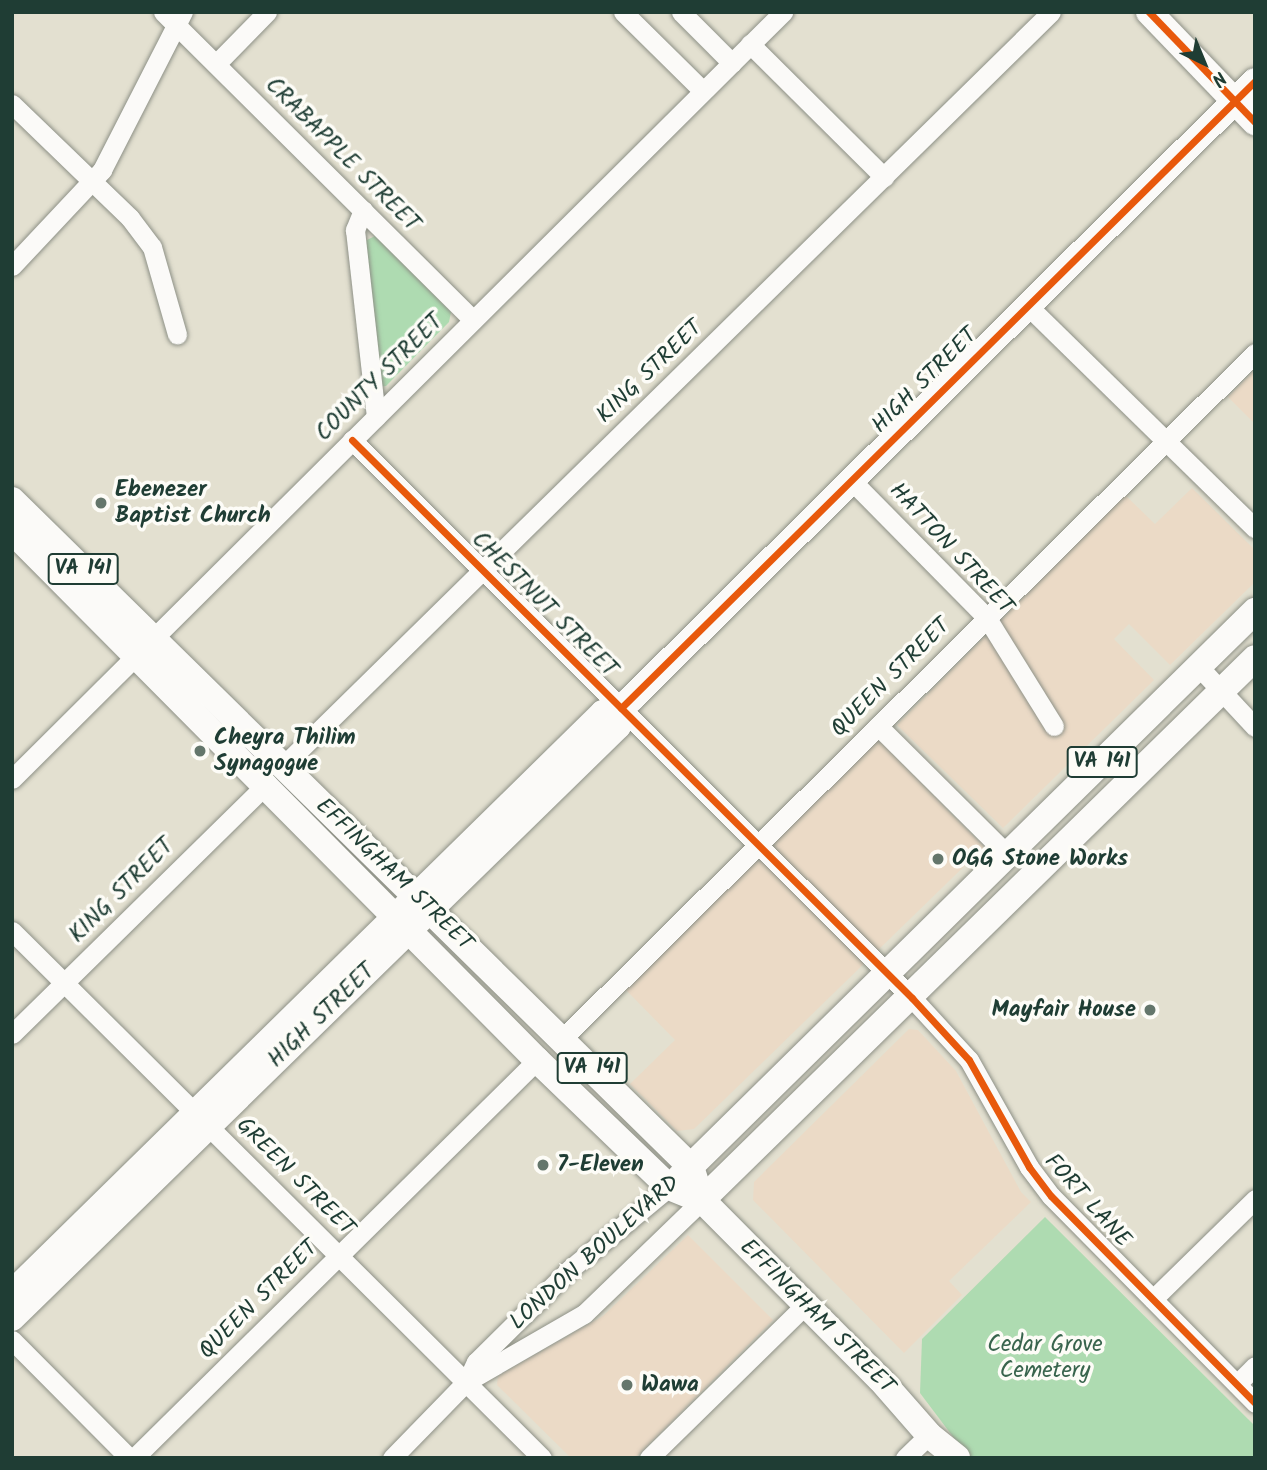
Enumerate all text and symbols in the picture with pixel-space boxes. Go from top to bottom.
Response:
north arrow [1169,28,1239,98]
text: N [1204,63,1233,93]
street label: CRABAPPLE STREET [259,72,425,238]
street label: COUNTY STREET [310,308,450,448]
street label: KING STREET [591,315,709,429]
street label: HIGH STREET [866,322,984,440]
place label: Ebenezer Baptist Church [115,476,271,530]
street label: HATTON STREET [883,477,1019,621]
marker: Ebenezer Baptist Church [93,495,109,511]
street label: CHESTNUT STREET [465,526,623,684]
road number: VA 141 [46,552,120,586]
street label: QUEEN STREET [826,613,956,743]
place label: Cheyra Thilim Synagogue [214,724,356,778]
marker: Cheyra Thilim Synagogue [192,743,208,759]
road number: VA 141 [1065,744,1139,780]
street label: EFFINGHAM STREET [310,793,478,957]
street label: KING STREET [64,833,180,949]
place label: OGG Stone Works [952,845,1128,873]
marker: OGG Stone Works [930,851,946,867]
street label: HIGH STREET [263,958,381,1074]
place label: Mayfair House [991,996,1136,1024]
marker: Mayfair House [1142,1002,1158,1018]
road number: VA 141 [555,1050,629,1086]
street label: GREEN STREET [230,1112,360,1242]
street label: FORT LANE [1038,1148,1136,1254]
place label: 7-Eleven [557,1151,644,1179]
marker: 7-Eleven [535,1157,551,1173]
street label: LONDON BOULEVARD [504,1169,686,1337]
street label: EFFINGHAM STREET [734,1234,900,1400]
street label: QUEEN STREET [194,1235,324,1365]
park label: Cedar Grove Cemetery [987,1331,1103,1385]
place label: Wawa [641,1371,699,1399]
marker: Wawa [619,1377,635,1393]

